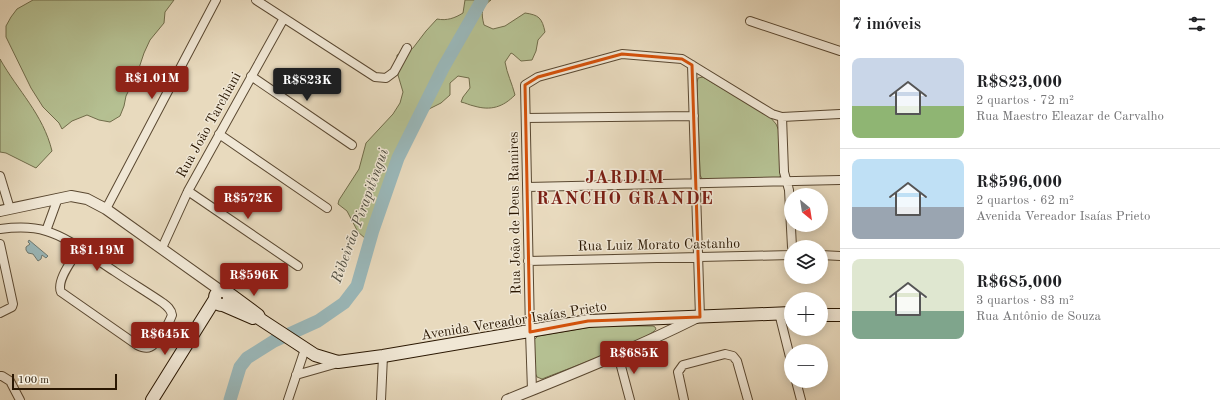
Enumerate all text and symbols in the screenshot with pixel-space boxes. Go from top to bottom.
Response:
icon: filters [1186,13,1208,35]
text: 7 imóveis [852,16,921,33]
pin: R$1.01M [115,66,189,100]
pin: R$823K [274,68,340,102]
street label: Rua João Tarchiani [174,70,244,180]
text: R$1.01M [125,72,179,85]
text: R$823K [282,74,332,87]
icon: home [884,74,932,122]
text: R$823,000 [976,74,1062,91]
text: 2 quartos · 72 m² [976,94,1074,107]
text: Rua Maestro Eleazar de Carvalho [976,110,1164,123]
street label: Rua João de Deus Ramires [507,131,523,295]
water label: Ribeirão Pirapitingui [329,147,392,286]
district label: JARDIM RANCHO GRANDE [536,169,714,208]
text: R$596,000 [976,174,1062,191]
icon: home [884,175,932,223]
pin: R$572K [215,186,281,220]
north arrow [784,188,828,232]
map controls [784,188,828,388]
text: R$572K [223,192,273,205]
text: 2 quartos · 62 m² [976,194,1074,207]
text: Avenida Vereador Isaías Prieto [976,210,1151,223]
street label: Rua Luiz Morato Castanho [578,237,740,253]
pin: R$1.19M [60,238,134,272]
button: layers [784,240,828,284]
text: R$1.19M [70,244,124,257]
pin: R$596K [221,263,287,297]
text: R$596K [229,269,279,282]
text: R$685,000 [976,274,1062,291]
icon: home [884,275,932,323]
button: + [784,292,828,336]
text: 3 quartos · 83 m² [976,294,1074,307]
street label: Avenida Vereador Isaías Prieto [420,299,608,343]
text: Rua Antônio de Souza [976,310,1101,323]
pin: R$645K [132,322,198,356]
text: R$645K [140,328,190,341]
pin: R$685K [601,341,667,375]
button: − [784,344,828,388]
text: R$685K [609,347,659,360]
scale bar [12,372,117,391]
text: 100 m [18,375,49,386]

